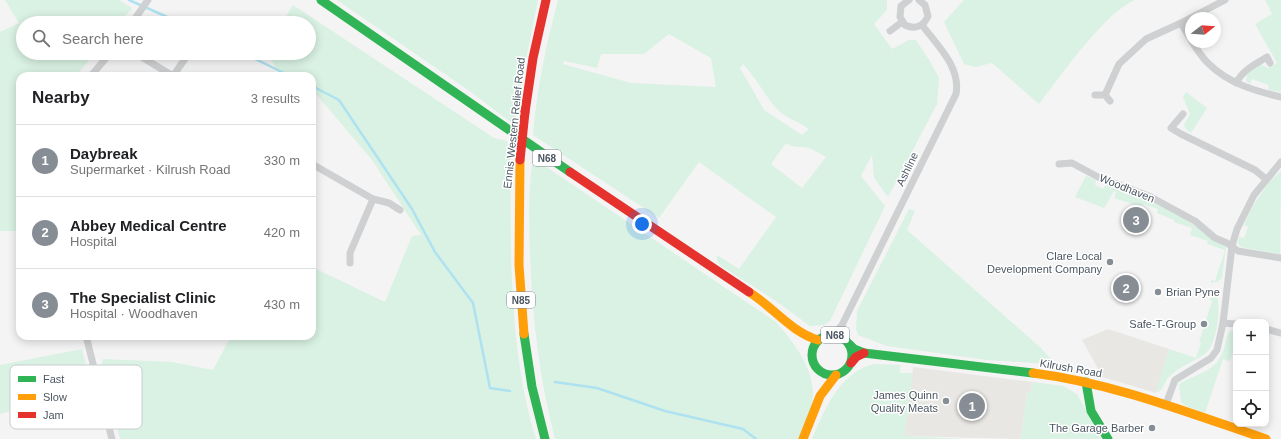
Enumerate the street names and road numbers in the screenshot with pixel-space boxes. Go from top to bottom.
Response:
street label: Ennis Western Relief Road [501,57,527,189]
road number: N68 [533,150,561,166]
street label: Ashline [894,150,920,188]
street label: Woodhaven [1098,171,1156,205]
road number: N85 [507,292,535,308]
road number: N68 [821,327,849,343]
street label: Kilrush Road [1039,357,1103,379]

